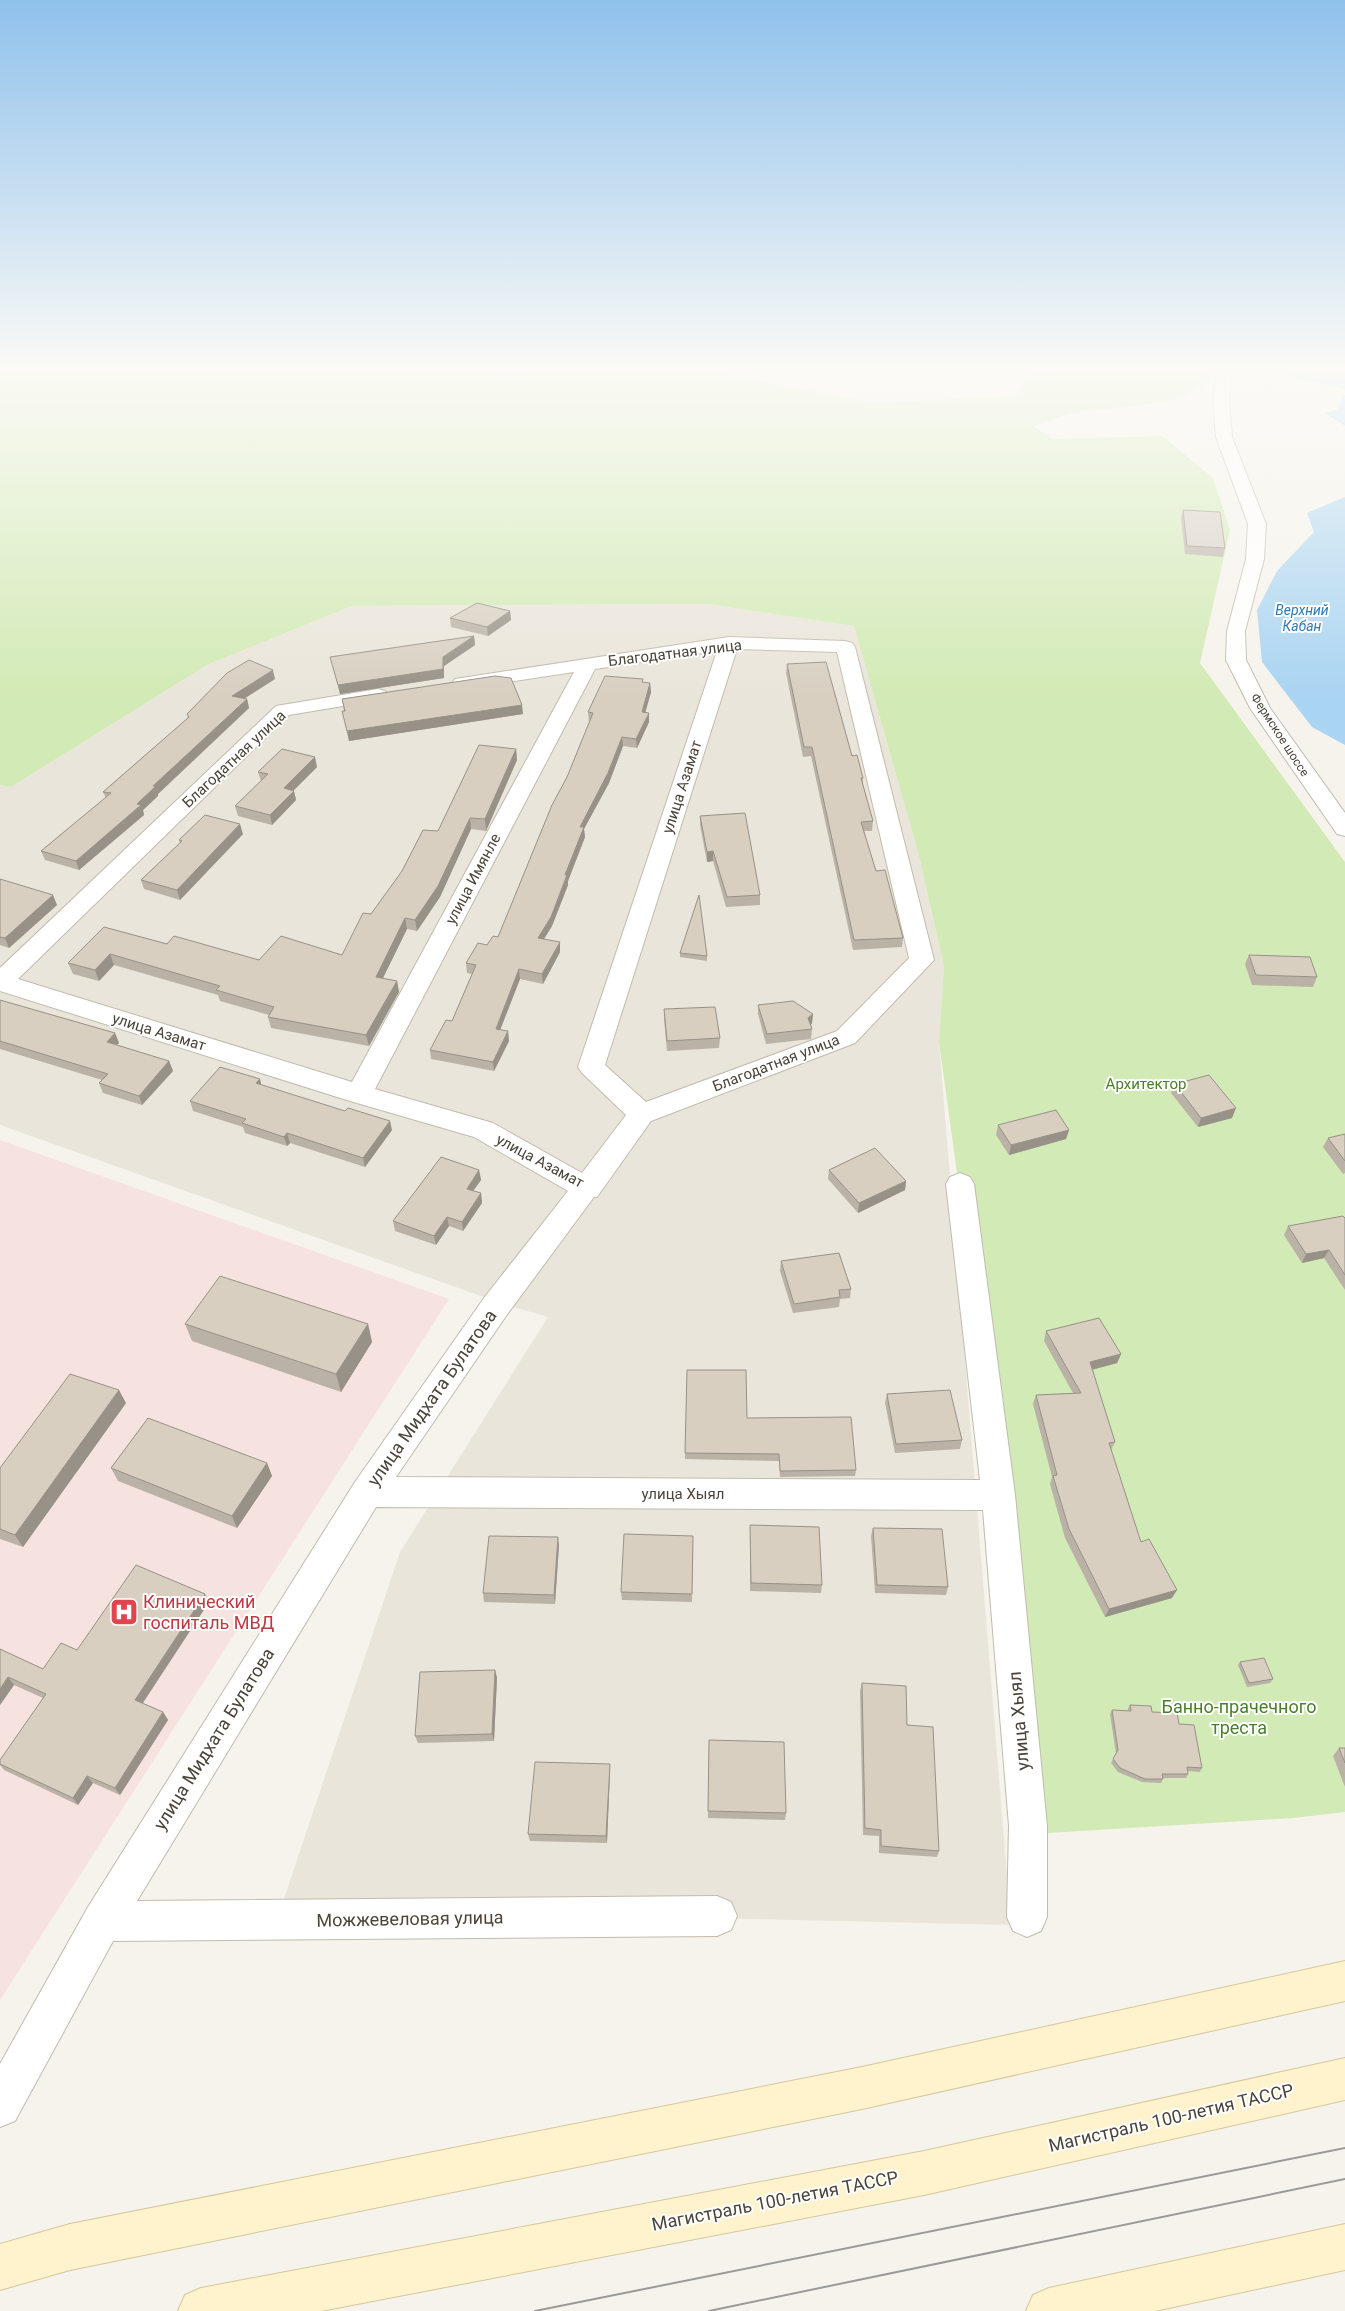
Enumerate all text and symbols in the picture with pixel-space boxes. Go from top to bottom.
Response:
water label: Верхний Кабан [1275,602,1329,634]
street label: Благодатная улица [607,636,743,670]
street label: Фермское шоссе [1248,691,1312,779]
street label: Благодатная улица [179,706,289,812]
street label: улица Азамат [658,738,706,836]
street label: улица Имянле [442,830,504,927]
street label: улица Азамат [110,1009,208,1055]
street label: Благодатная улица [710,1030,842,1096]
park label: Архитектор [1106,1075,1186,1093]
street label: улица Азамат [493,1130,587,1192]
street label: улица Мидхата Булатова [363,1306,501,1490]
street label: улица Хыял [642,1485,724,1503]
place label: Клинический госпиталь МВД [143,1591,275,1633]
hospital icon: Клинический госпиталь МВД [109,1597,139,1627]
street label: улица Мидхата Булатова [149,1644,278,1834]
street label: улица Хыял [1004,1671,1033,1771]
park label: Банно-прачечного треста [1162,1696,1316,1738]
street label: Можжевеловая улица [316,1906,504,1931]
street label: Магистраль 100-летия ТАССР [1046,2079,1295,2156]
street label: Магистраль 100-летия ТАССР [650,2166,900,2235]

